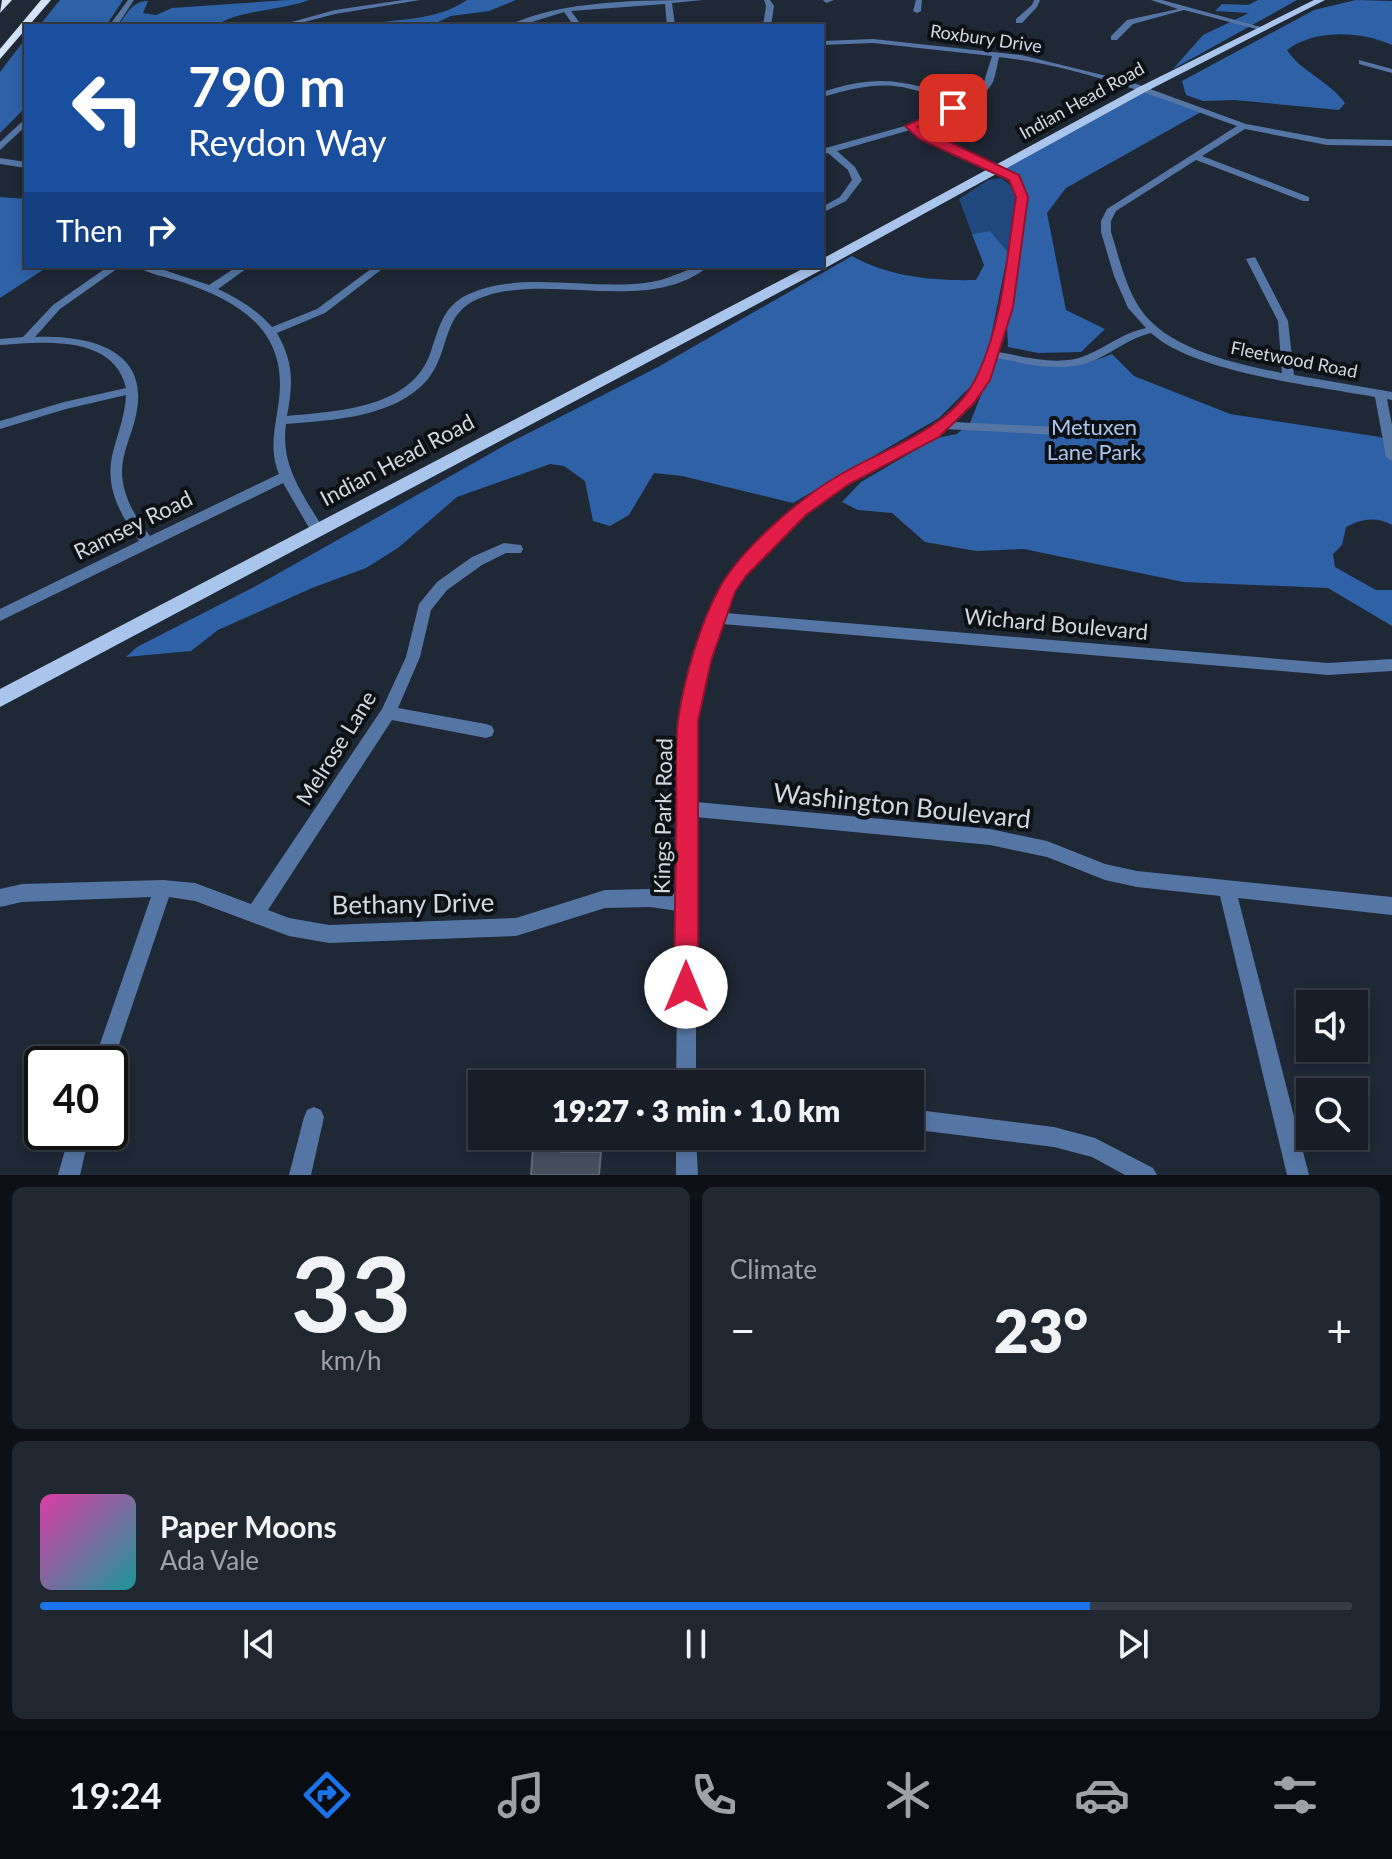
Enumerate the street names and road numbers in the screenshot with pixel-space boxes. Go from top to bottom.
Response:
street label: Roxbury Drive [929,19,1043,57]
street label: Indian Head Road [1015,57,1148,144]
street label: Fleetwood Road [1229,336,1359,382]
street label: Indian Head Road [315,408,478,511]
street label: Ramsey Road [69,484,197,565]
street label: Wichard Boulevard [963,602,1149,645]
street label: Melrose Lane [290,686,381,810]
street label: Kings Park Road [648,738,677,894]
street label: Washington Boulevard [772,776,1032,834]
street label: Bethany Drive [331,886,495,920]

